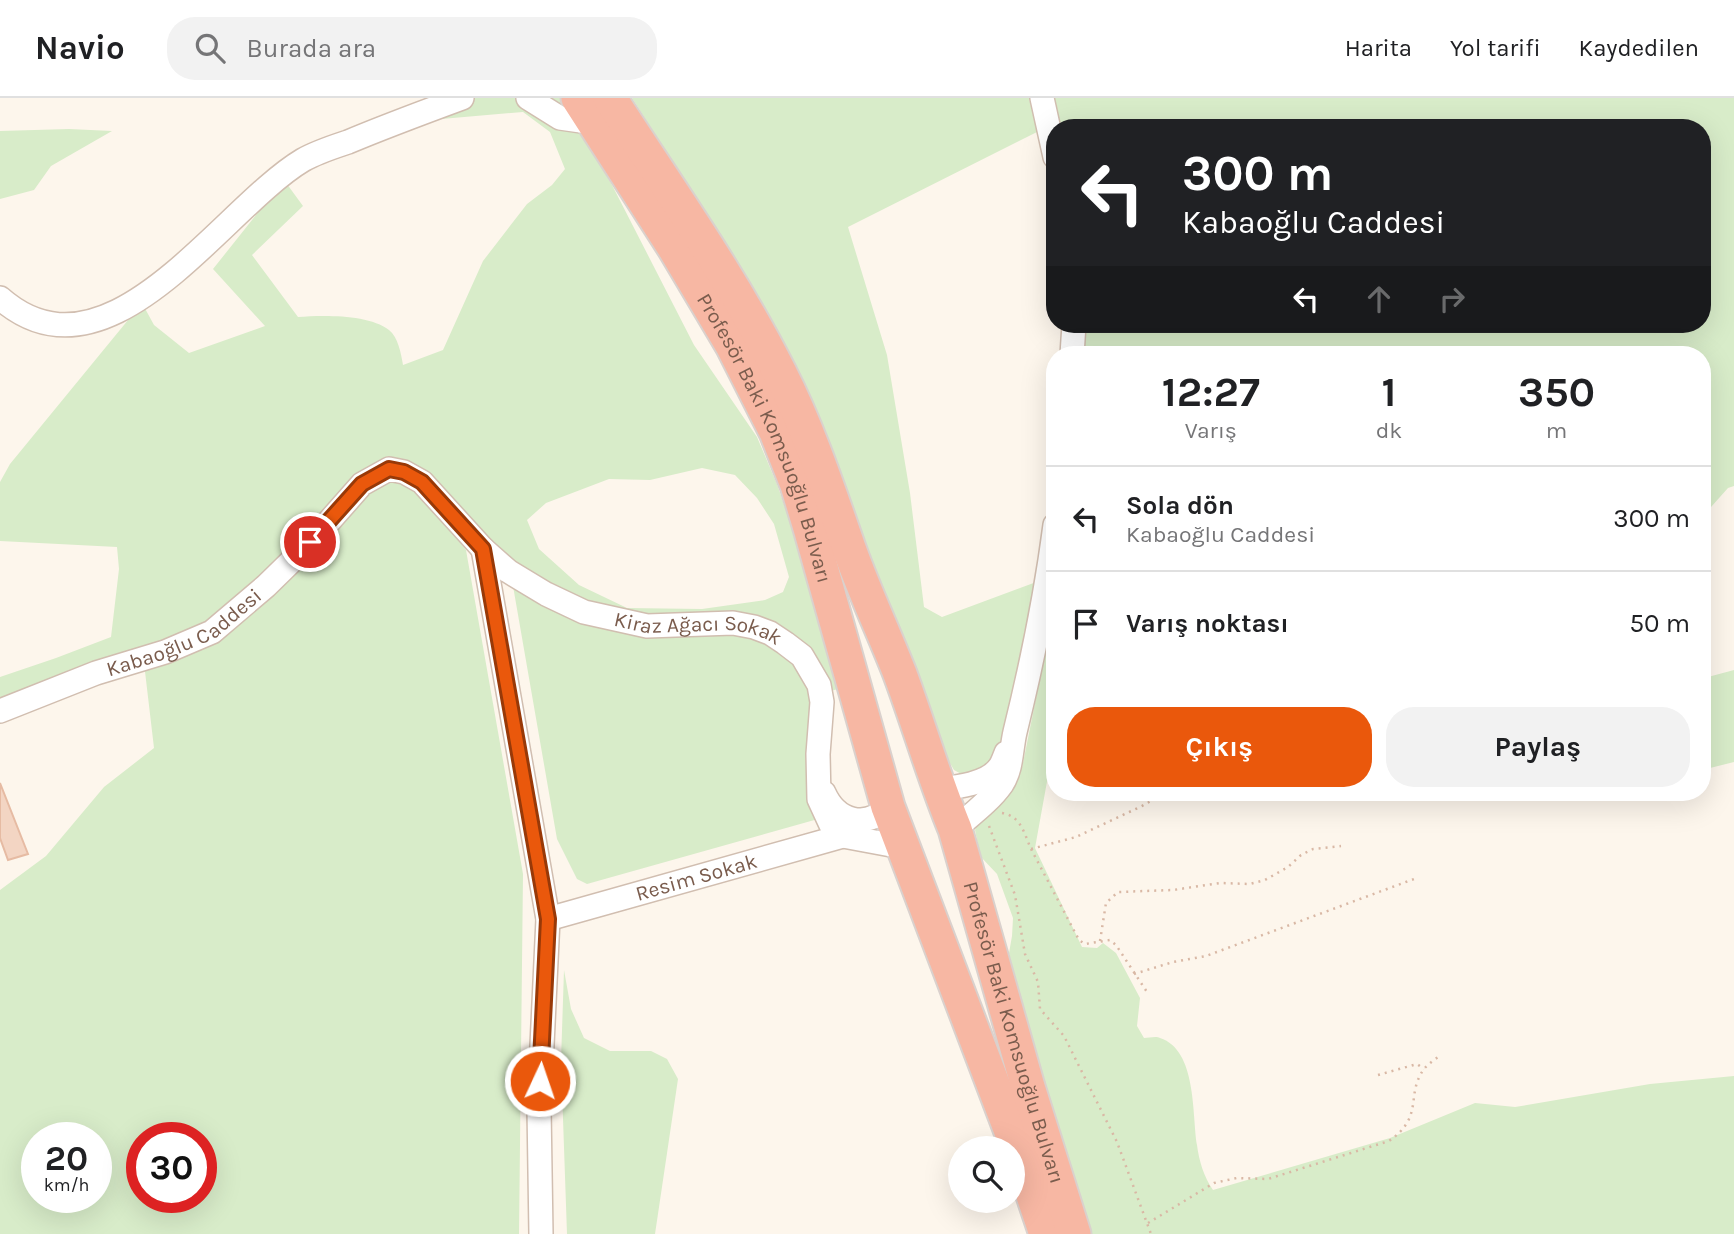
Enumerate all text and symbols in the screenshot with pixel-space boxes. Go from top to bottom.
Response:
search box [167,17,657,80]
text: Navio [35,29,125,67]
icon: search [191,29,229,67]
text: Burada ara [247,33,376,64]
text: Harita [1345,34,1412,62]
text: Yol tarifi [1450,34,1541,62]
text: Kaydedilen [1579,34,1699,62]
text: 300 m [1182,145,1333,202]
icon: left [1067,147,1158,238]
text: Kabaoğlu Caddesi [1182,204,1445,241]
icon: left [1287,280,1325,318]
icon: ahead [1360,280,1398,318]
icon: right [1433,280,1471,318]
street label: Profesör Baki Komsuoğlu Bulvarı [692,289,837,586]
text: 12:27 [1162,367,1260,417]
text: 1 [1381,367,1396,417]
text: 350 [1518,367,1595,417]
text: Varış [1185,417,1237,444]
text: dk [1376,417,1402,444]
text: m [1546,417,1567,444]
text: Sola dön [1126,490,1234,521]
icon: left [1067,500,1105,538]
text: 300 m [1613,503,1690,534]
pin [280,512,340,572]
text: Kabaoğlu Caddesi [1126,521,1315,548]
icon: arrive [291,523,329,561]
street label: Kabaoğlu Caddesi [103,583,266,681]
icon: arrive [1067,605,1105,643]
street label: Kiraz Ağacı Sokak [612,607,787,650]
text: Varış noktası [1126,608,1289,639]
text: 50 m [1629,608,1690,639]
button: Çıkış [1067,707,1372,787]
button: Paylaş [1386,707,1690,787]
street label: Resim Sokak [633,849,760,906]
street label: Profesör Baki Komsuoğlu Bulvarı [958,879,1069,1187]
position arrow [503,1044,577,1118]
speed limit sign: 30 [126,1122,217,1213]
map controls [948,1136,1025,1213]
button: search [948,1136,1025,1213]
text: 20 [45,1138,88,1179]
text: km/h [44,1174,89,1196]

